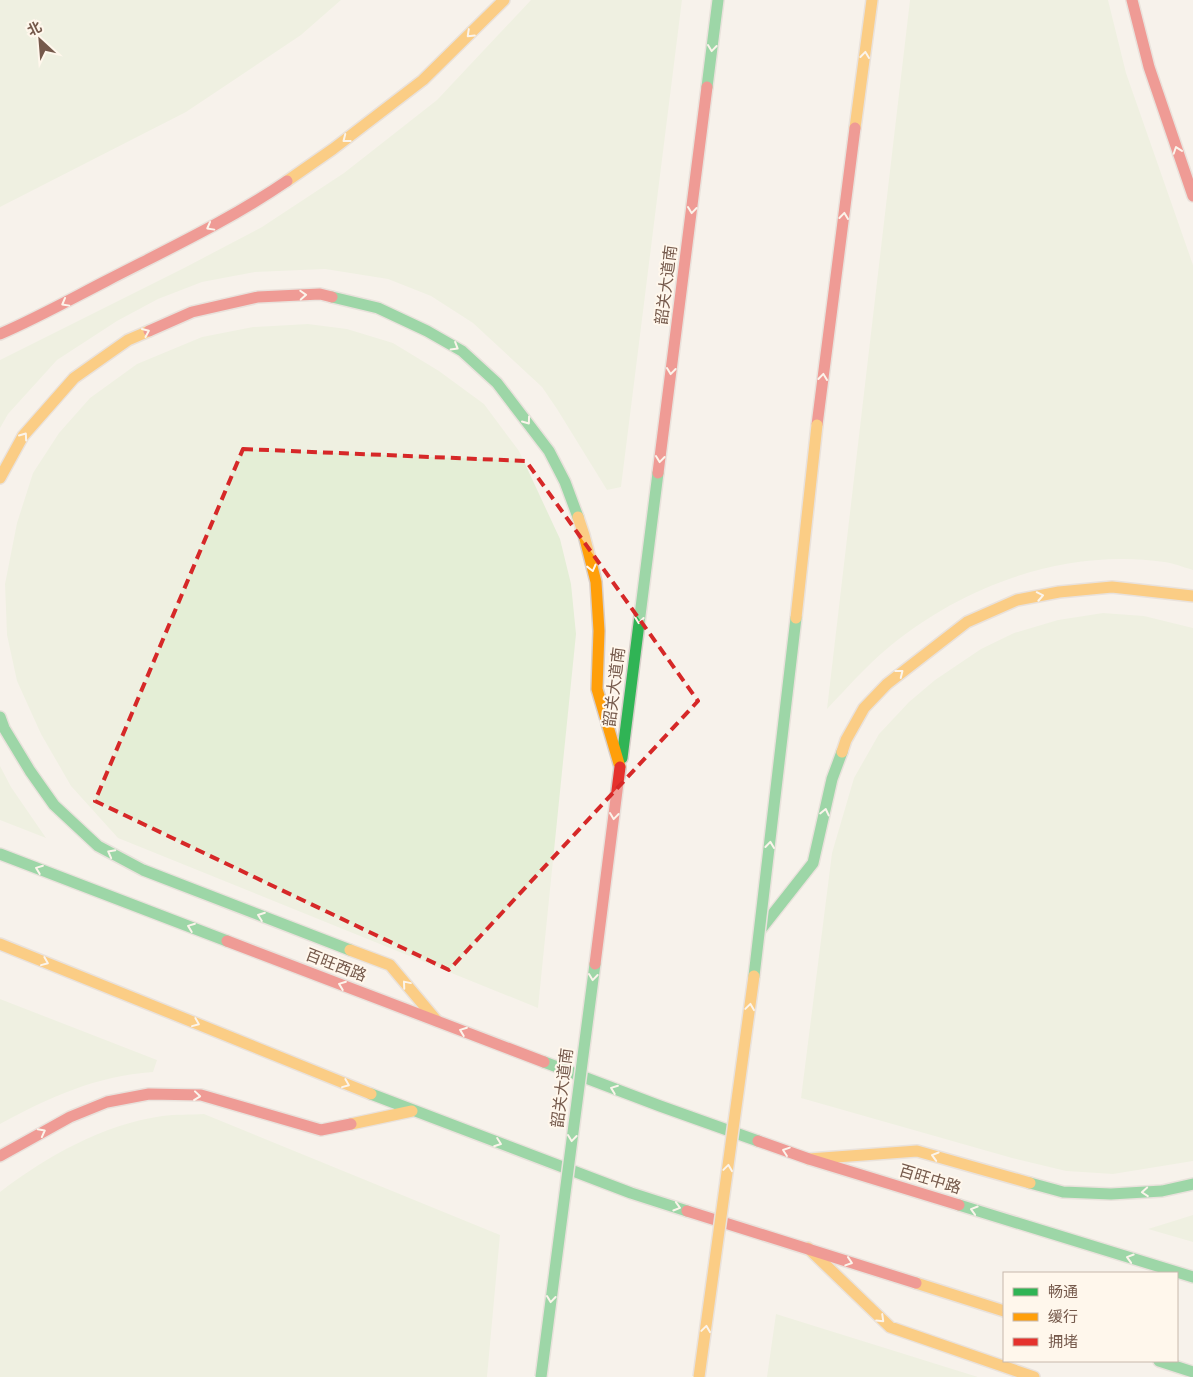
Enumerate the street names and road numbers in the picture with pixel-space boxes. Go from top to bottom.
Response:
street label: 韶关大道南 [652,244,680,326]
street label: 韶关大道南 [600,646,628,728]
street label: 百旺西路 [303,945,369,985]
street label: 韶关大道南 [548,1047,576,1129]
street label: 百旺中路 [897,1161,963,1197]

